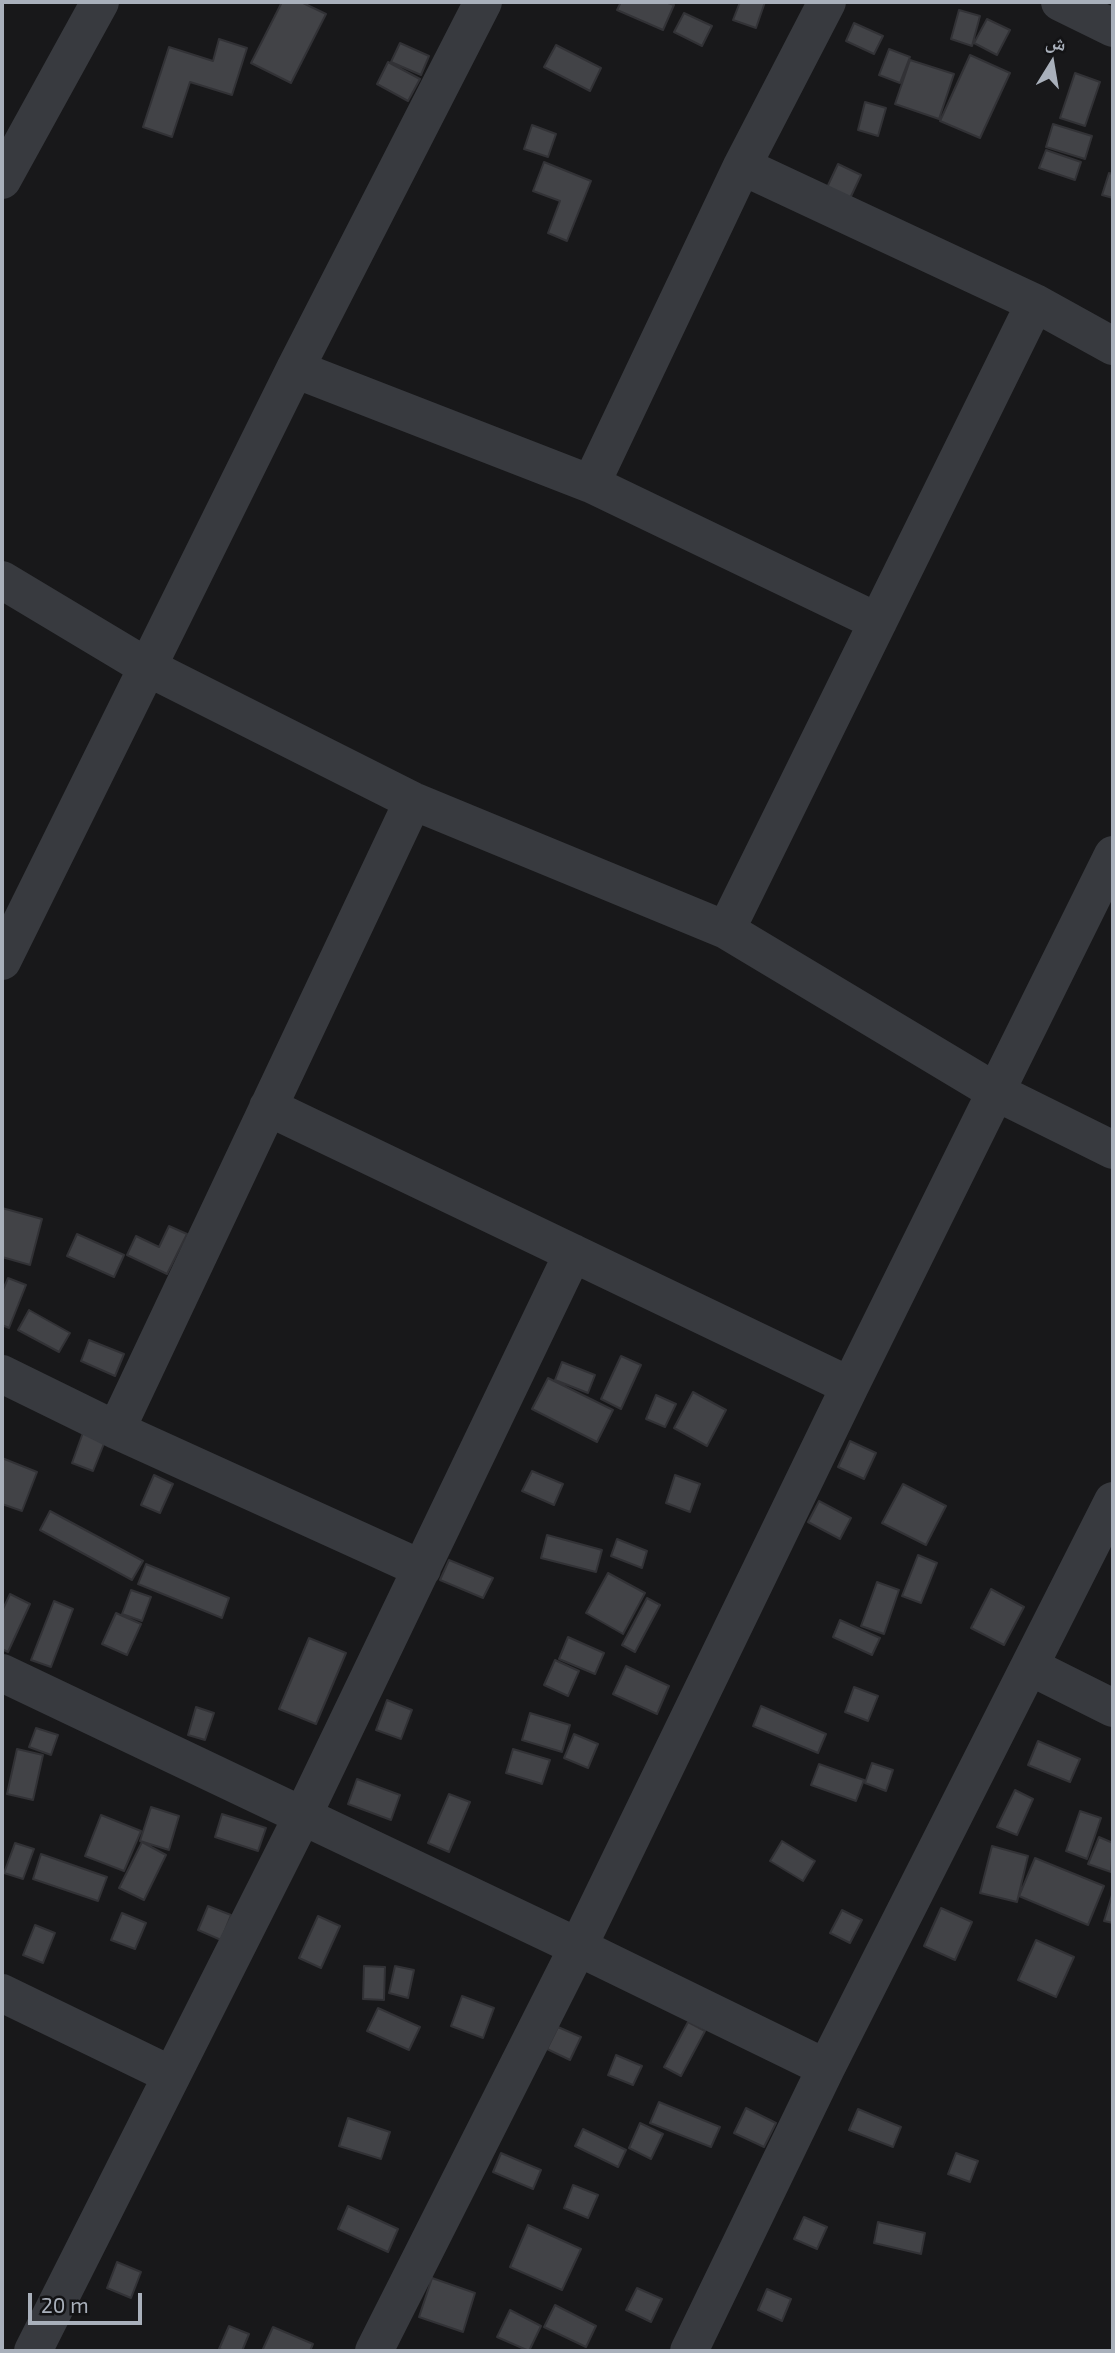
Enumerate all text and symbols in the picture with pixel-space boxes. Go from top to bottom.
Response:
north arrow [1017,28,1087,98]
text: ش [1044,29,1068,55]
scale bar [32,2280,145,2324]
text: 20 m [41,2292,89,2317]

